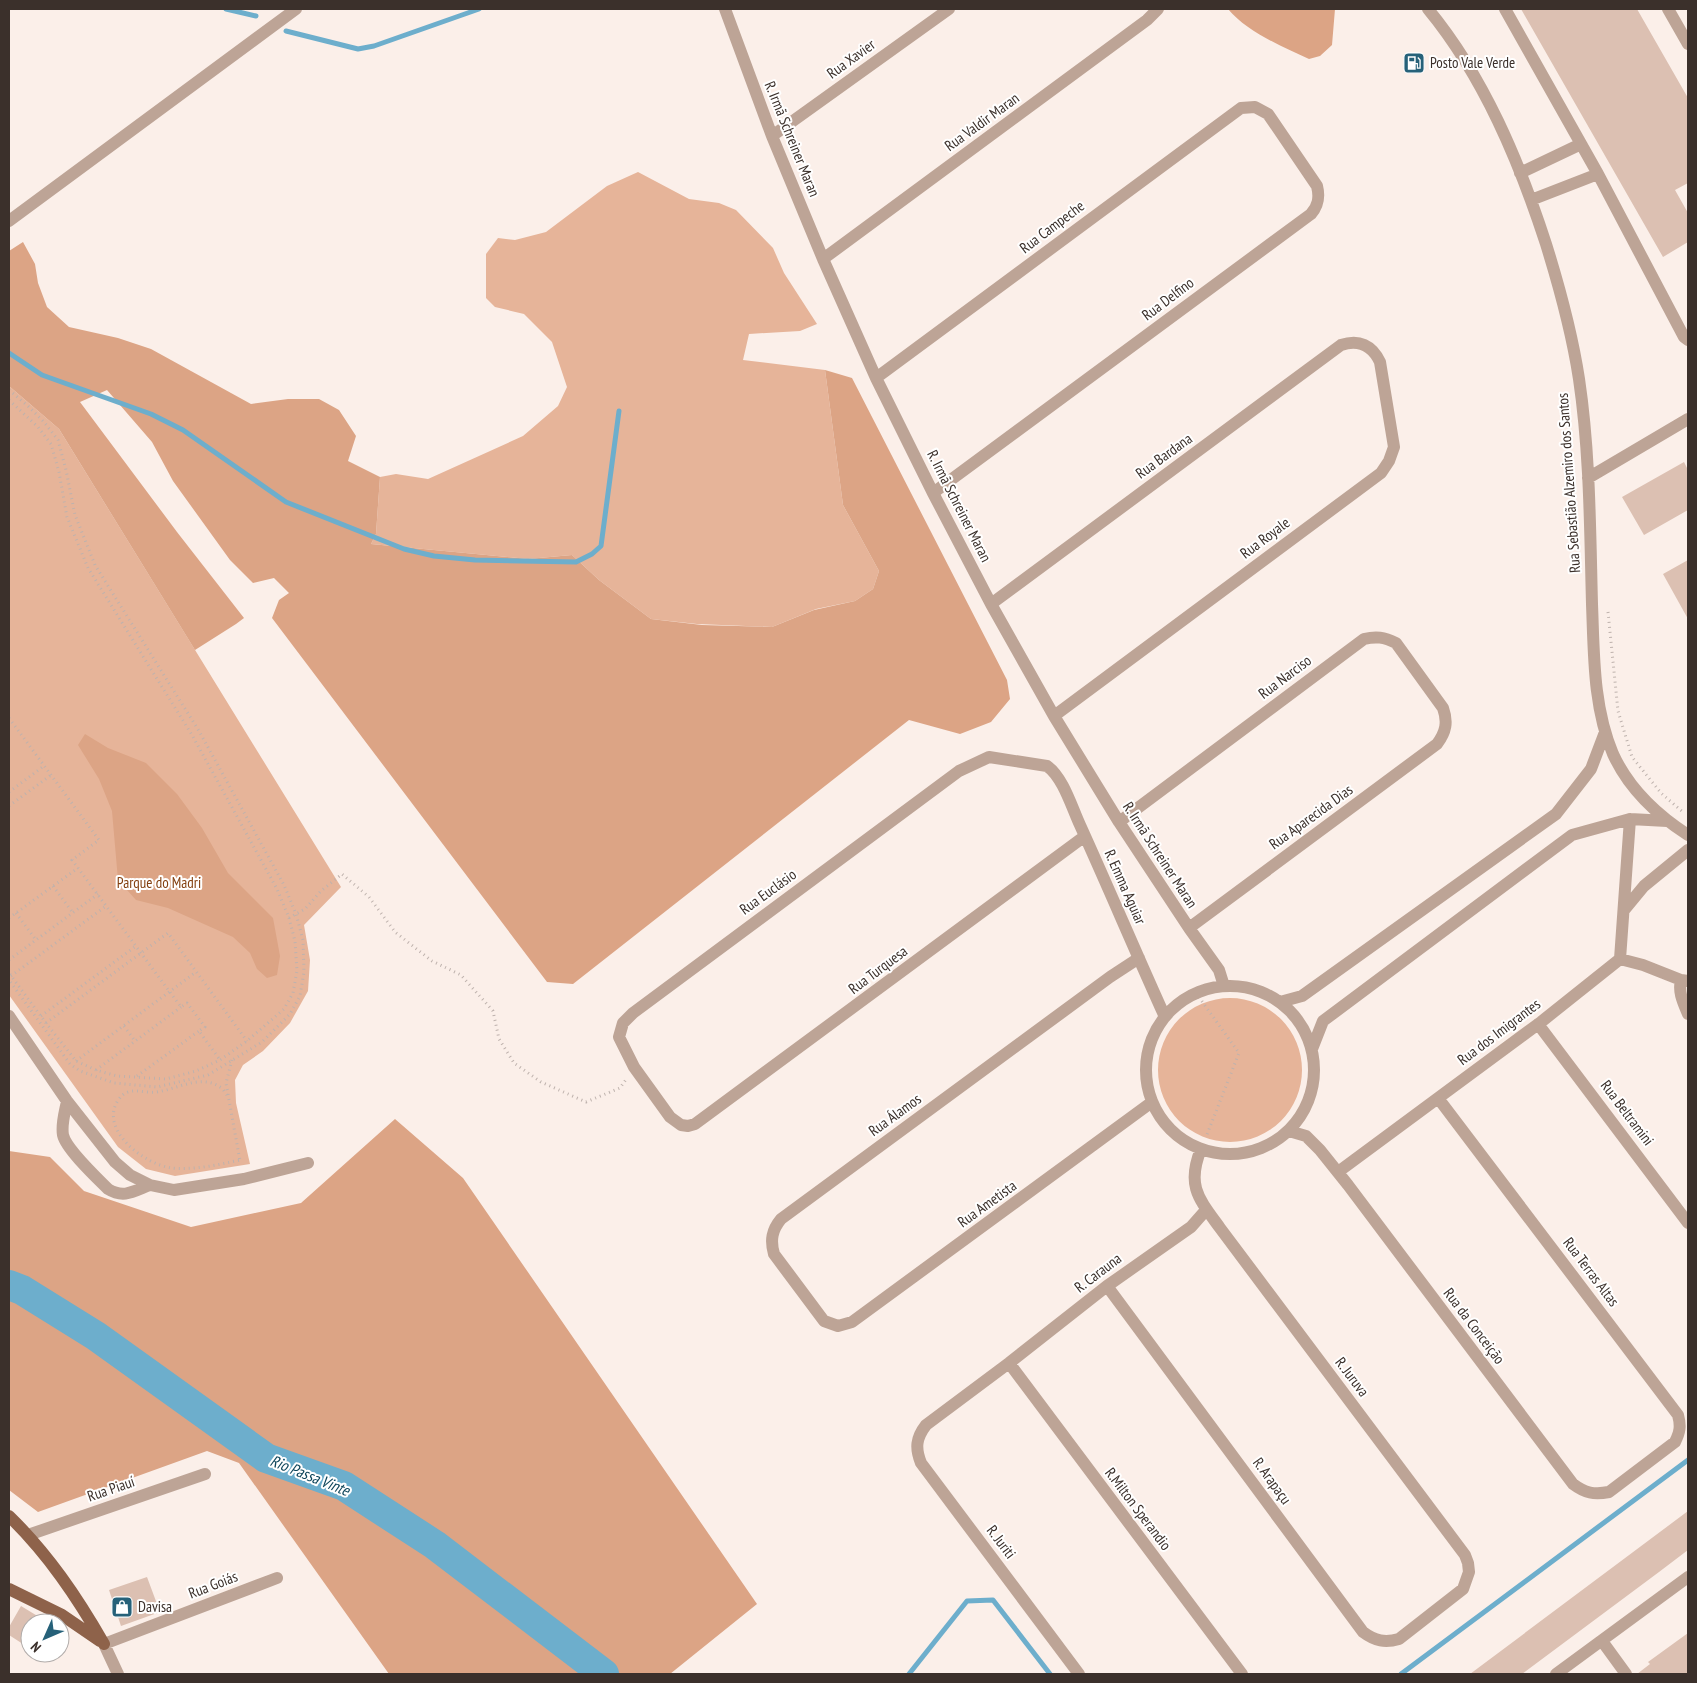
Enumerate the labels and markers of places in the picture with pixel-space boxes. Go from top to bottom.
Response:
fuel station icon: Posto Vale Verde [1402,51,1426,75]
place label: Posto Vale Verde [1430,53,1515,72]
shop icon: Davisa [110,1595,134,1619]
place label: Davisa [138,1597,172,1616]

